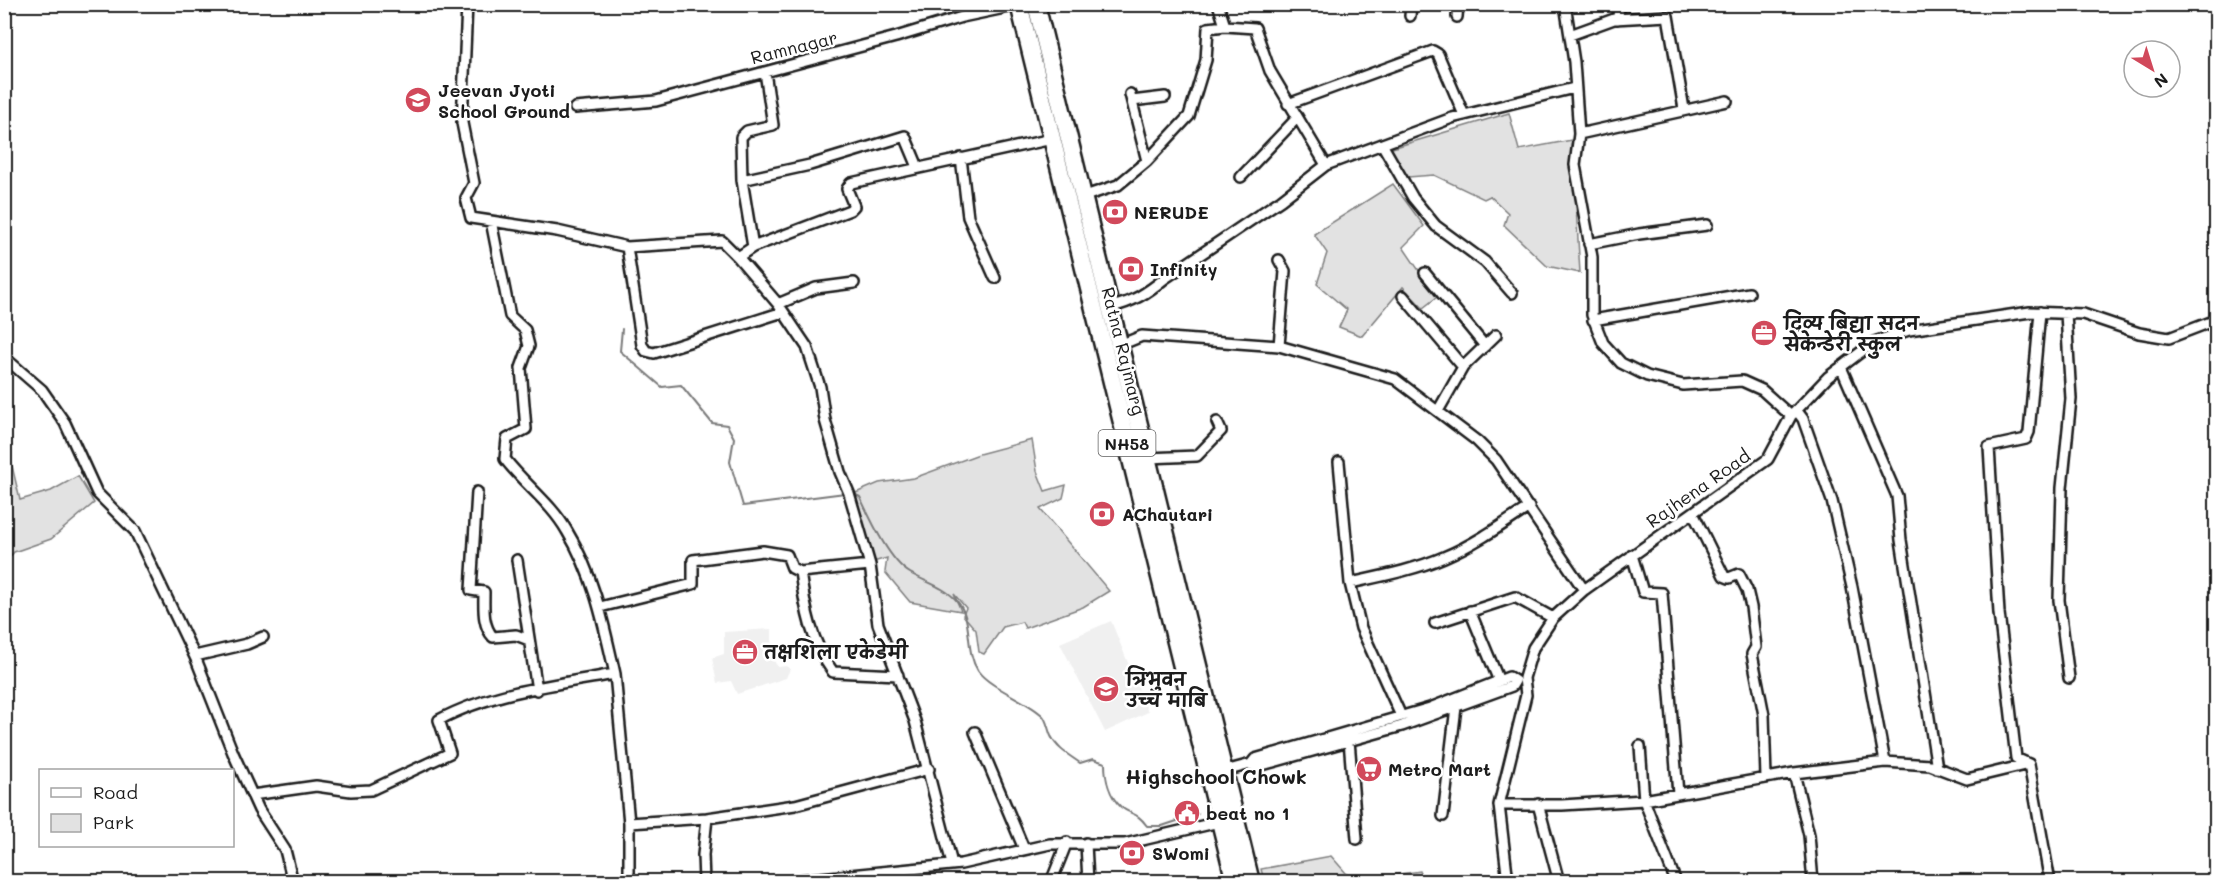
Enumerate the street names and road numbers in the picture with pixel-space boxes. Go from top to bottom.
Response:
street label: Ramnagar [748,25,840,69]
street label: Ratna Rajmarg [1096,284,1152,418]
road number: NH58 [1098,430,1156,456]
street label: Rajhena Road [1641,443,1755,533]

